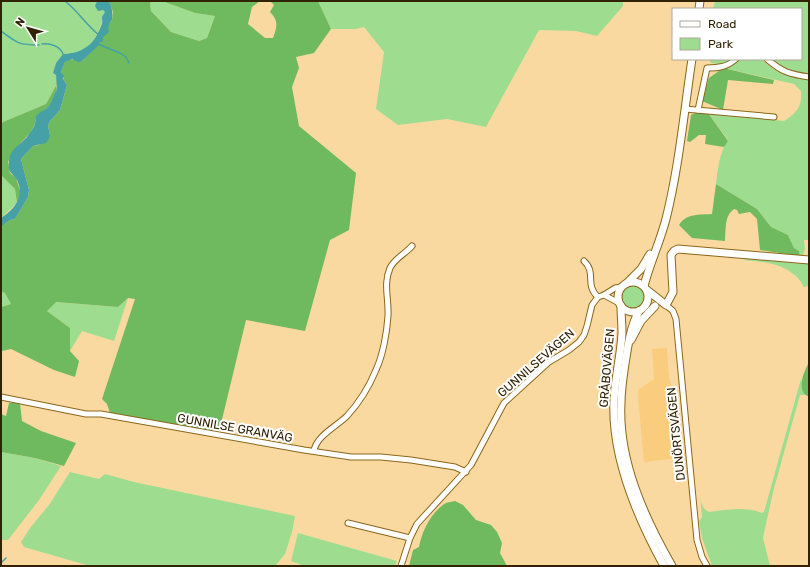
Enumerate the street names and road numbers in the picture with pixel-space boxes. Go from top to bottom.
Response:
street label: GUNNILSEVÄGEN [495,326,577,400]
street label: GRÅBOVÄGEN [597,328,617,408]
street label: DUNÖRTSVÄGEN [664,387,688,481]
street label: GUNNILSE GRANVÄG [176,411,294,445]

